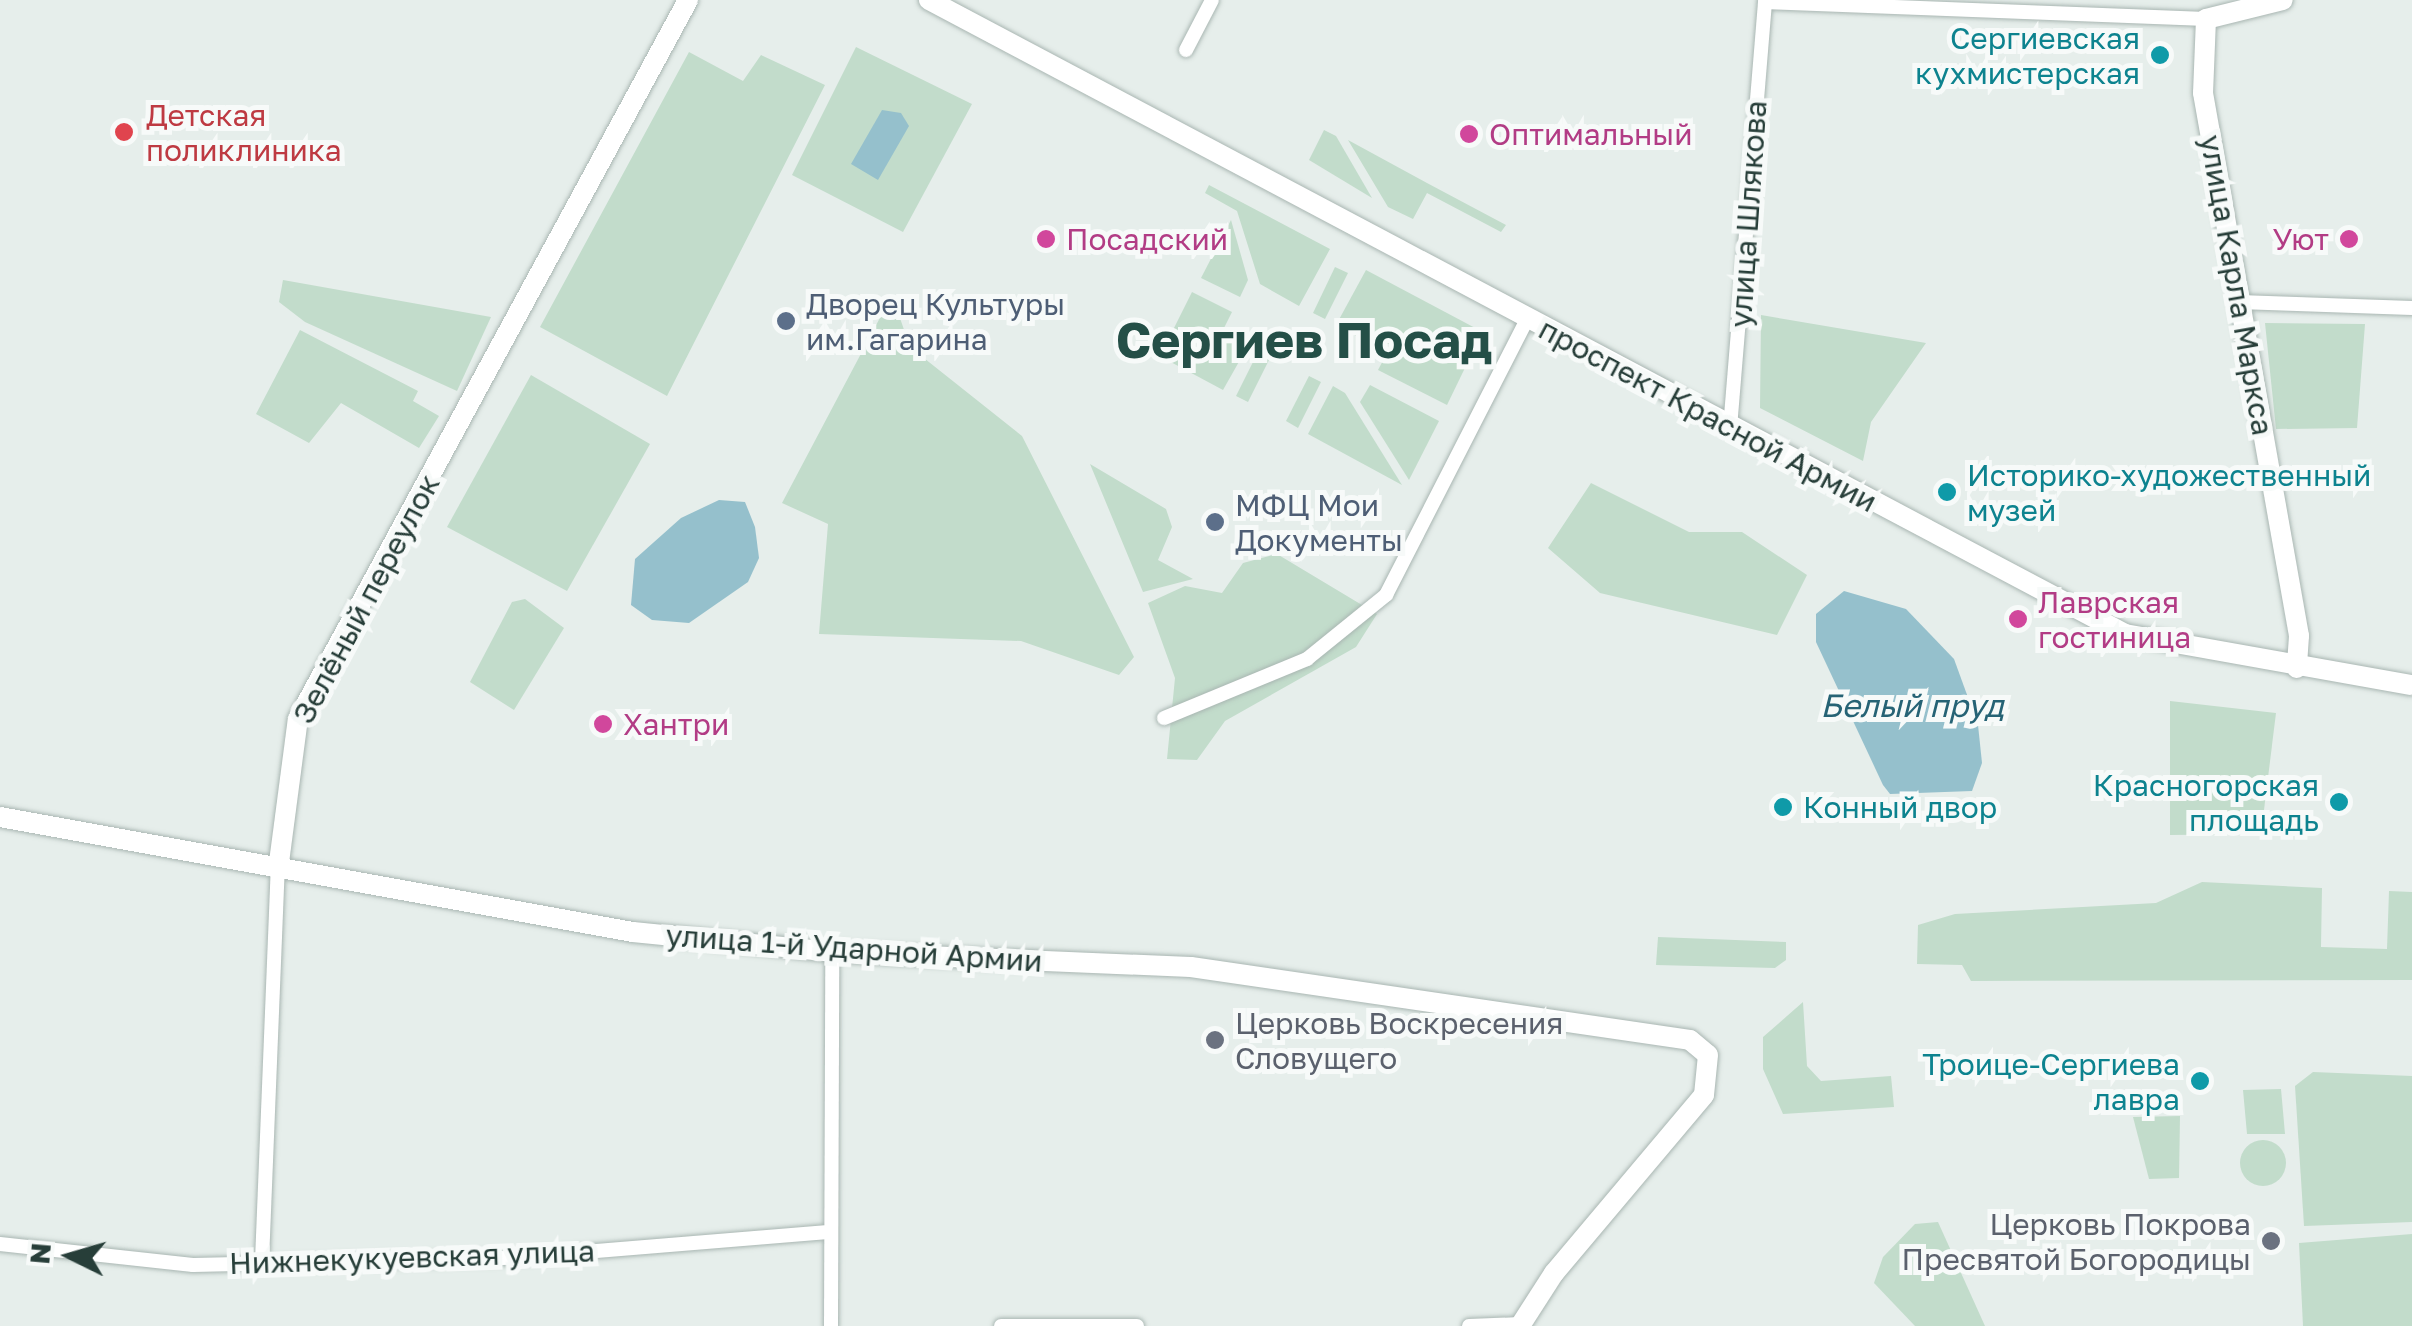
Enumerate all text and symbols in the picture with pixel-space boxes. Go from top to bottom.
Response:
place label: Сергиевская кухмистерская [1915,20,2140,90]
marker: Сергиевская кухмистерская [2149,44,2171,66]
place label: Детская поликлиника [146,97,342,168]
street label: улица Шлякова [1722,99,1774,329]
place label: Оптимальный [1489,116,1693,152]
marker: Детская поликлиника [111,119,137,145]
marker: Оптимальный [1458,123,1480,145]
street label: улица Карла Маркса [2193,132,2281,438]
place label: Посадский [1066,221,1228,257]
place label: Уют [2272,221,2329,257]
marker: Посадский [1035,228,1057,250]
marker: Уют [2338,228,2360,250]
place label: Дворец Культуры им.Гагарина [806,286,1065,356]
marker: Дворец Культуры им.Гагарина [775,310,797,332]
district label: Сергиев Посад [1116,310,1492,370]
street label: проспект Красной Армии [1533,311,1883,519]
place label: Историко-художественный музей [1967,457,2371,528]
street label: Зелёный переулок [285,468,447,730]
marker: Историко-художественный музей [1936,481,1958,503]
place label: МФЦ Мои Документы [1235,487,1403,558]
marker: МФЦ Мои Документы [1204,511,1226,533]
place label: Лаврская гостиница [2038,584,2191,654]
marker: Лаврская гостиница [2007,608,2029,630]
water label: Белый пруд [1820,686,2004,724]
place label: Хантри [623,706,729,742]
marker: Хантри [592,713,614,735]
place label: Красногорская площадь [2093,767,2319,838]
place label: Конный двор [1803,789,1997,825]
marker: Красногорская площадь [2328,791,2350,813]
marker: Конный двор [1772,796,1794,818]
street label: улица 1-й Ударной Армии [664,917,1044,979]
place label: Церковь Воскресения Словущего [1235,1005,1563,1076]
marker: Церковь Воскресения Словущего [1204,1029,1226,1051]
place label: Троице-Сергиева лавра [1922,1046,2180,1116]
marker: Троице-Сергиева лавра [2189,1070,2211,1092]
north arrow [20,1206,120,1306]
place label: Церковь Покрова Пресвятой Богородицы [1902,1206,2251,1276]
marker: Церковь Покрова Пресвятой Богородицы [2260,1230,2282,1252]
street label: Нижнекукуевская улица [228,1233,596,1281]
text: N [22,1241,57,1265]

